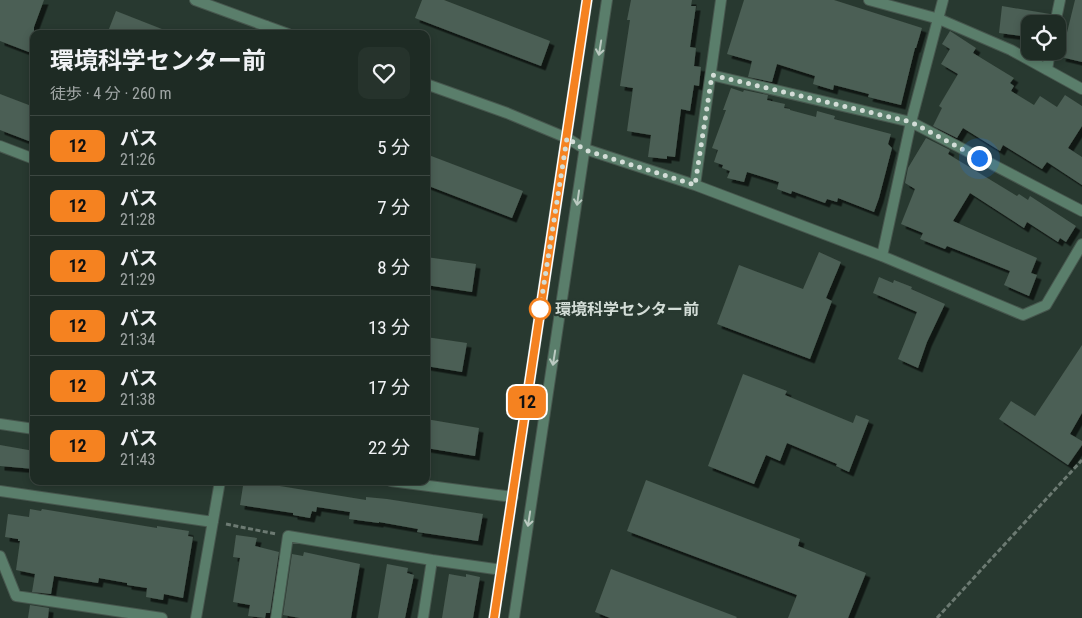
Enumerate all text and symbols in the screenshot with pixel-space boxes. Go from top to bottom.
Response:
map controls [1021,15,1066,60]
button: locate [1021,15,1066,60]
one-way arrow [595,40,605,56]
text: 環境科学センター前 [50,47,266,75]
button: heart [358,47,410,99]
text: 徒歩 · 4 分 · 260 m [50,84,171,103]
text: バス [120,127,158,150]
text: 12 [68,135,87,156]
text: 5 分 [377,136,410,159]
your location [967,146,992,171]
text: 21:26 [120,150,155,169]
text: バス [120,187,158,210]
one-way arrow [572,189,582,205]
text: 12 [68,195,87,216]
text: 7 分 [377,196,410,219]
text: 21:28 [120,210,155,229]
text: バス [120,247,158,270]
text: 12 [68,255,87,276]
text: 8 分 [377,256,410,279]
text: 21:29 [120,270,155,289]
marker: 環境科学センター前 [529,298,551,320]
place label: 環境科学センター前 [555,300,699,319]
text: バス [120,307,158,330]
text: 12 [68,315,87,336]
text: 13 分 [368,316,410,339]
text: 21:34 [120,330,155,349]
one-way arrow [548,350,558,366]
text: バス [120,367,158,390]
text: 12 [68,375,87,396]
text: 17 分 [368,376,410,399]
line badge: 12 [504,386,550,418]
text: 21:38 [120,390,155,409]
text: 12 [518,391,536,412]
text: バス [120,427,158,450]
text: 12 [68,435,87,456]
text: 22 分 [368,436,410,459]
text: 21:43 [120,450,155,469]
one-way arrow [524,511,534,527]

